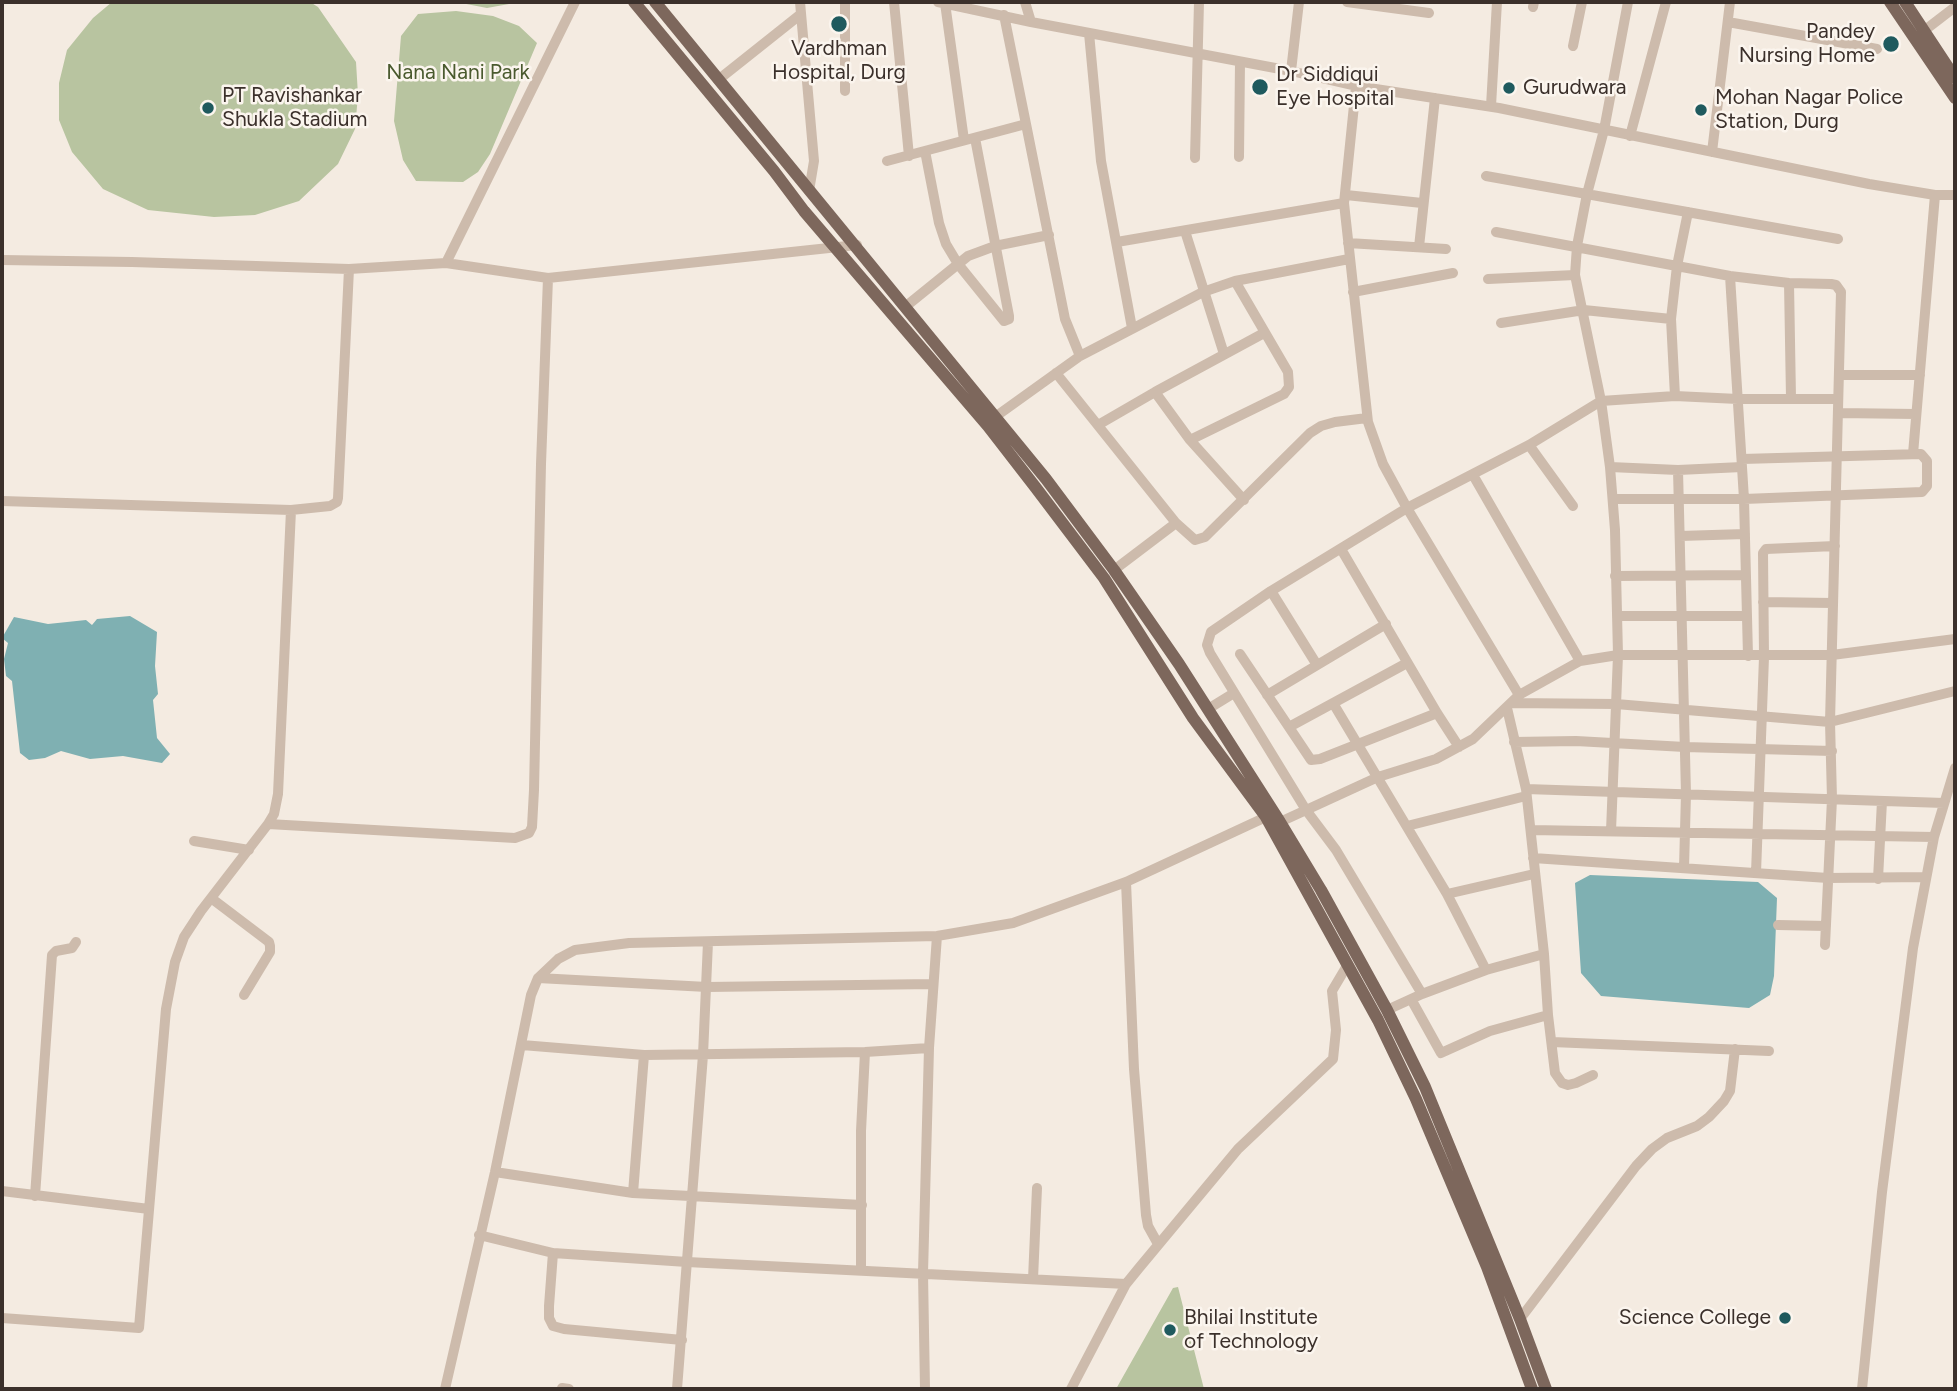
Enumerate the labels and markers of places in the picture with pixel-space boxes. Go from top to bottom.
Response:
marker: Vardhman Hospital, Durg [829,14,849,34]
place label: Pandey Nursing Home [1739,19,1875,69]
marker: Pandey Nursing Home [1881,34,1901,54]
place label: Vardhman Hospital, Durg [772,36,906,86]
place label: Dr Siddiqui Eye Hospital [1276,62,1394,112]
place label: Gurudwara [1523,75,1627,101]
marker: Dr Siddiqui Eye Hospital [1250,77,1270,97]
marker: Gurudwara [1501,80,1517,96]
place label: PT Ravishankar Shukla Stadium [222,83,367,133]
place label: Mohan Nagar Police Station, Durg [1715,85,1903,135]
marker: PT Ravishankar Shukla Stadium [200,100,216,116]
marker: Mohan Nagar Police Station, Durg [1693,102,1709,118]
place label: Bhilai Institute of Technology [1184,1305,1318,1355]
place label: Science College [1619,1305,1771,1331]
marker: Science College [1777,1310,1793,1326]
marker: Bhilai Institute of Technology [1162,1322,1178,1338]

